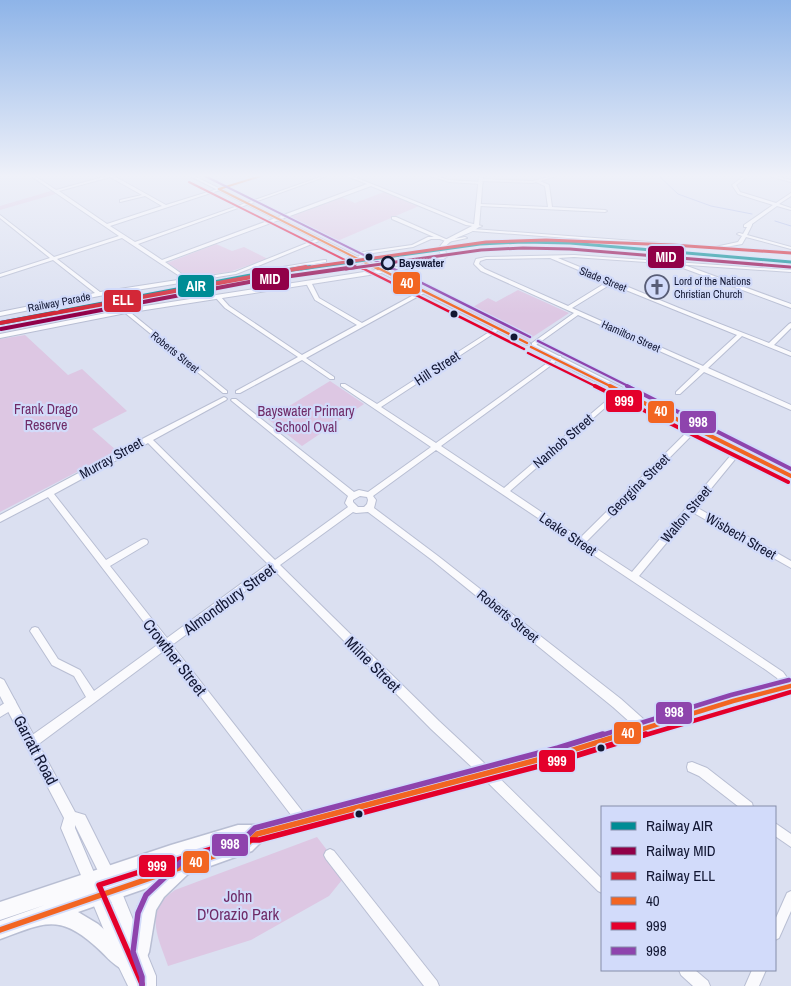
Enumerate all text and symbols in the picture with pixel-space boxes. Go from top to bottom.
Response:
line badge: MID [647,245,685,269]
text: MID [655,248,677,266]
unlabelled marker [364,252,374,262]
marker: Bayswater [381,256,395,270]
place label: Bayswater [399,256,445,270]
unlabelled marker [345,257,355,267]
street label: Slade Street [577,263,629,295]
line badge: MID [251,267,290,291]
text: MID [259,270,281,288]
line badge: 40 [392,271,421,295]
line badge: AIR [177,274,215,298]
text: 40 [401,274,413,292]
church icon: Lord of the Nations Christian Church [644,274,670,300]
place label: Lord of the Nations Christian Church [674,274,751,301]
text: AIR [186,277,207,295]
street label: Railway Parade [26,289,92,315]
line badge: ELL [103,289,142,313]
text: ELL [112,291,134,309]
unlabelled marker [449,309,459,319]
street label: Hamilton Street [600,317,663,355]
street label: Roberts Street [148,328,202,376]
unlabelled marker [509,332,519,342]
street label: Hill Street [411,347,463,389]
line badge: 999 [605,389,643,413]
text: 999 [614,392,634,410]
park label: Frank Drago Reserve [14,400,78,434]
line badge: 40 [647,400,675,424]
park label: Bayswater Primary School Oval [258,402,355,436]
text: 40 [655,402,667,420]
street label: Nanhob Street [529,410,597,472]
line badge: 998 [679,410,717,434]
text: 998 [688,413,708,431]
street label: Murray Street [76,433,146,483]
street label: Georgina Street [603,450,673,520]
street label: Walton Street [657,482,715,546]
street label: Leake Street [536,508,600,560]
street label: Wisbech Street [703,509,779,563]
street label: Almondbury Street [178,558,280,640]
street label: Roberts Street [474,586,542,646]
street label: Crowther Street [138,614,212,700]
street label: Milne Street [340,631,406,697]
line badge: 998 [655,701,693,725]
text: 998 [664,703,684,721]
street label: Garratt Road [8,711,64,789]
line badge: 40 [613,721,642,745]
text: 40 [622,724,634,742]
unlabelled marker [596,743,606,753]
line badge: 999 [538,749,576,773]
text: 999 [547,752,567,770]
legend [601,806,776,971]
unlabelled marker [354,809,364,819]
text: Railway AIR [646,815,713,836]
line badge: 998 [211,833,249,857]
text: 998 [220,835,240,853]
text: Railway MID [646,840,716,861]
line badge: 40 [182,850,210,874]
text: 40 [190,853,202,871]
line badge: 999 [138,854,176,878]
text: 999 [147,857,167,875]
text: Railway ELL [646,865,715,886]
park label: John D'Orazio Park [197,885,279,925]
text: 40 [646,890,660,911]
text: 999 [646,915,667,936]
text: 998 [646,940,667,961]

